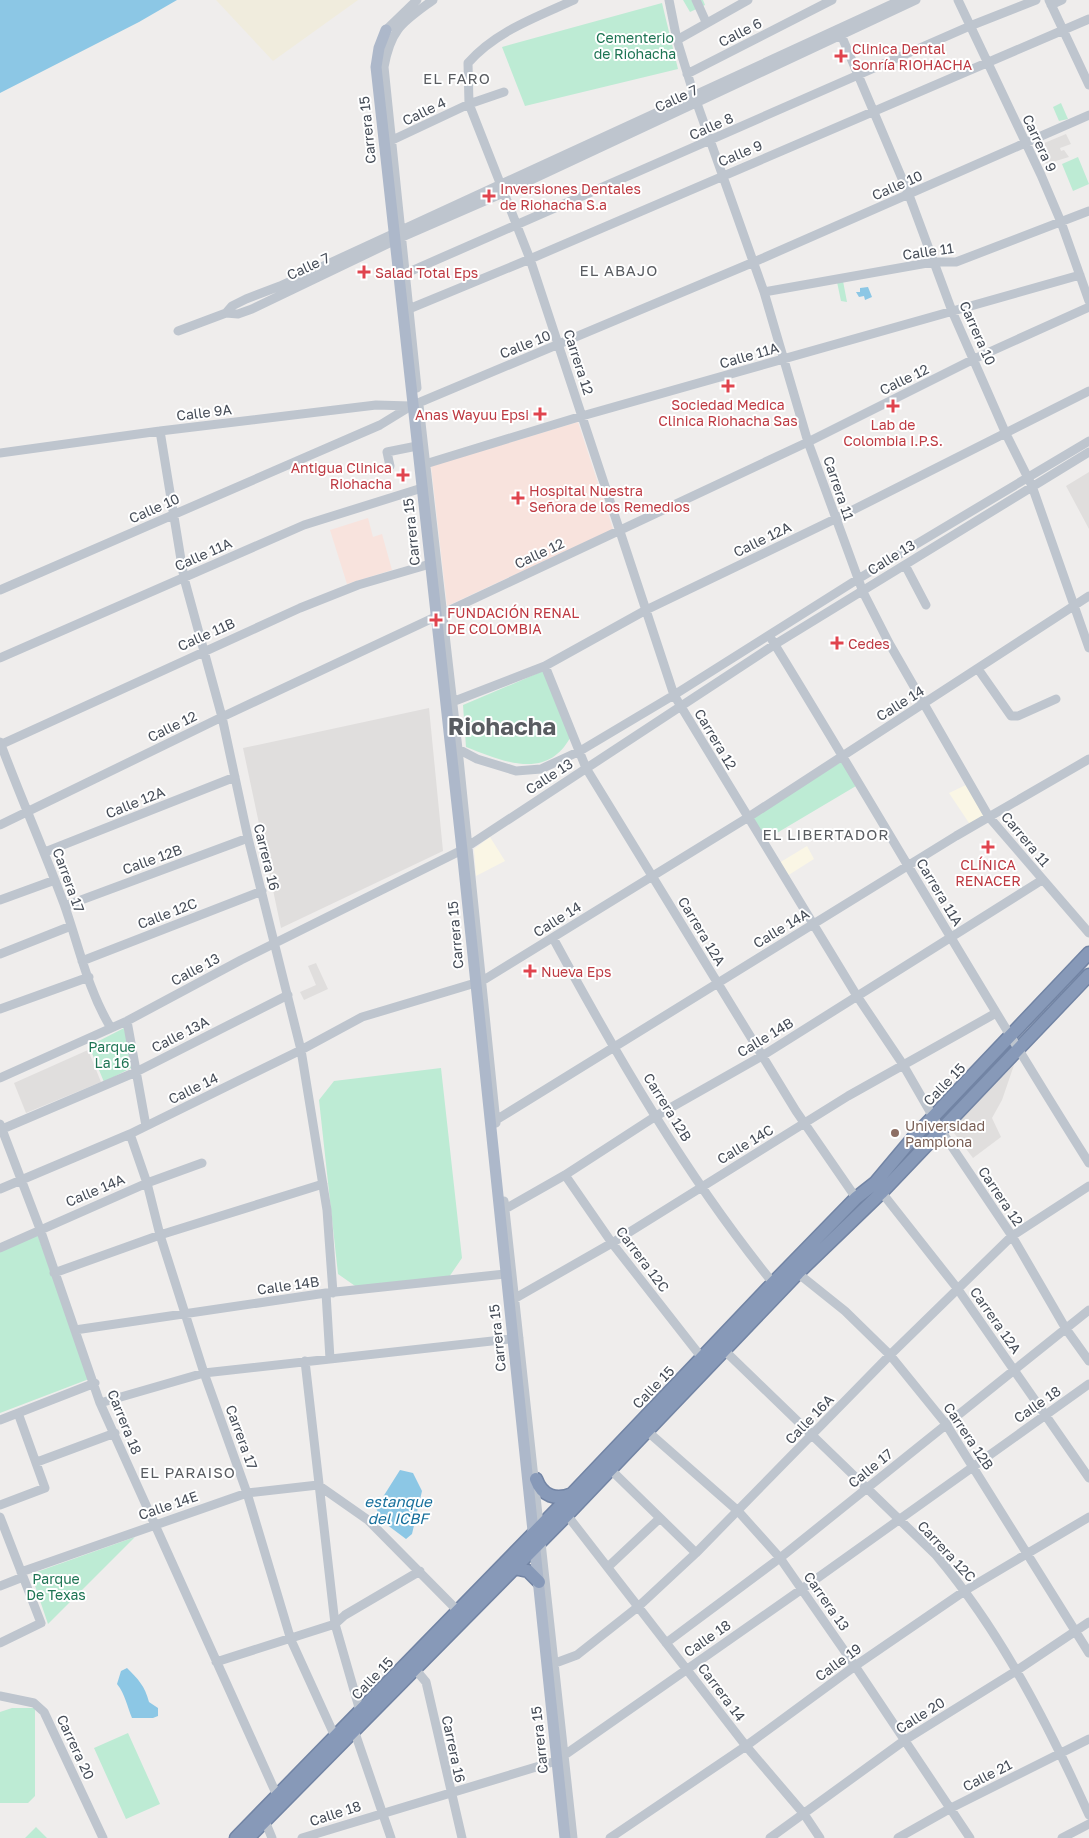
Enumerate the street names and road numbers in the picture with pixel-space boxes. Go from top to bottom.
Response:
street label: Calle 6 [715,14,765,50]
street label: Calle 7 [652,81,700,115]
street label: Calle 4 [399,93,449,129]
street label: Carrera 15 [355,95,379,165]
street label: Calle 8 [686,109,736,143]
street label: Carrera 9 [1019,112,1061,174]
street label: Calle 9 [715,136,765,170]
street label: Calle 10 [869,166,925,204]
street label: Calle 11 [901,239,955,263]
street label: Calle 7 [284,249,332,283]
street label: Carrera 10 [956,298,1000,368]
street label: Calle 10 [497,326,553,362]
street label: Carrera 12 [560,327,598,397]
street label: Calle 11A [717,338,781,372]
street label: Calle 12 [877,360,931,398]
street label: Calle 9A [175,400,233,424]
street label: Carrera 11 [820,454,858,522]
street label: Calle 10 [126,489,182,527]
street label: Carrera 15 [399,497,423,567]
street label: Calle 12A [730,517,794,560]
street label: Calle 11A [172,534,235,574]
street label: Calle 12 [511,534,567,572]
street label: Calle 13 [864,536,918,578]
street label: Calle 11B [175,614,237,654]
street label: Calle 14 [873,682,927,724]
street label: Carrera 12 [691,705,741,773]
street label: Calle 12 [145,707,199,745]
street label: Calle 13 [522,754,576,798]
street label: Calle 12A [103,782,168,822]
street label: Carrera 11 [998,808,1054,870]
street label: Carrera 16 [250,822,284,892]
street label: Calle 12B [120,840,184,878]
street label: Carrera 17 [50,845,88,915]
street label: Carrera 11A [913,855,967,929]
street label: Carrera 12A [675,893,730,969]
street label: Calle 12C [135,894,199,932]
street label: Calle 14 [530,898,584,940]
street label: Carrera 15 [444,900,466,970]
street label: Calle 14A [750,904,813,951]
street label: Calle 13 [168,949,222,989]
street label: Calle 13A [148,1012,212,1056]
street label: Calle 14B [734,1014,796,1060]
street label: Calle 15 [920,1059,968,1109]
street label: Calle 14 [165,1069,221,1107]
street label: Carrera 12B [640,1070,696,1144]
street label: Calle 14C [714,1121,776,1167]
street label: Carrera 12 [975,1163,1027,1229]
street label: Calle 14A [63,1170,128,1210]
street label: Carrera 12C [613,1223,673,1295]
street label: Calle 14B [256,1272,320,1298]
street label: Carrera 12A [967,1283,1025,1357]
street label: Carrera 15 [485,1303,509,1373]
street label: Calle 15 [629,1362,677,1412]
street label: Calle 18 [1010,1382,1064,1426]
street label: Carrera 18 [104,1387,146,1457]
street label: Calle 16A [781,1390,837,1447]
street label: Carrera 12B [940,1399,998,1473]
street label: Carrera 17 [223,1402,261,1472]
street label: Calle 17 [844,1445,896,1491]
street label: Calle 14E [136,1487,200,1523]
street label: Carrera 12C [914,1517,980,1585]
street label: Carrera 13 [801,1568,853,1634]
street label: Calle 18 [680,1616,734,1660]
street label: Calle 19 [812,1640,864,1684]
street label: Calle 15 [348,1653,396,1703]
street label: Carrera 14 [695,1660,749,1724]
street label: Calle 20 [892,1693,948,1737]
street label: Carrera 15 [527,1705,551,1775]
street label: Carrera 20 [54,1712,98,1782]
street label: Carrera 16 [439,1714,469,1784]
street label: Calle 21 [960,1755,1015,1795]
street label: Calle 18 [307,1797,363,1829]

